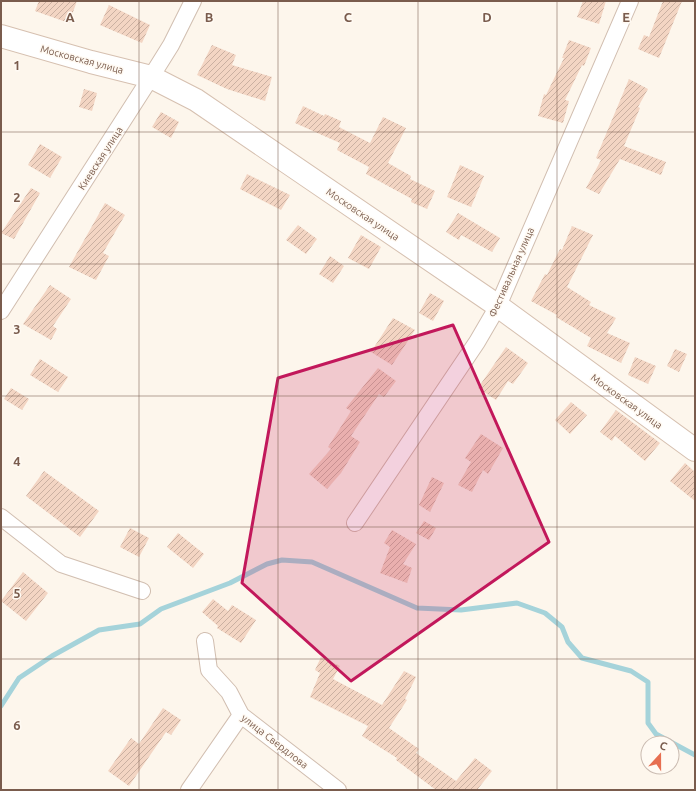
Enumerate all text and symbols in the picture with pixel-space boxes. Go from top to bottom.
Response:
text: A [65,10,75,24]
text: B [205,10,214,24]
text: C [344,10,353,24]
text: D [482,10,492,24]
text: E [622,10,630,24]
street label: Московская улица [39,43,125,76]
text: 1 [13,58,21,72]
street label: Киевская улица [76,125,125,192]
street label: Московская улица [324,186,401,243]
text: 2 [13,190,21,204]
street label: Фестивальная улица [487,226,536,319]
text: 3 [13,322,21,336]
street label: Московская улица [589,372,665,431]
text: 4 [13,454,21,468]
text: 5 [13,586,21,600]
street label: улица Свердлова [239,712,310,771]
text: 6 [13,718,21,732]
north arrow [640,735,680,775]
text: С [658,739,669,753]

